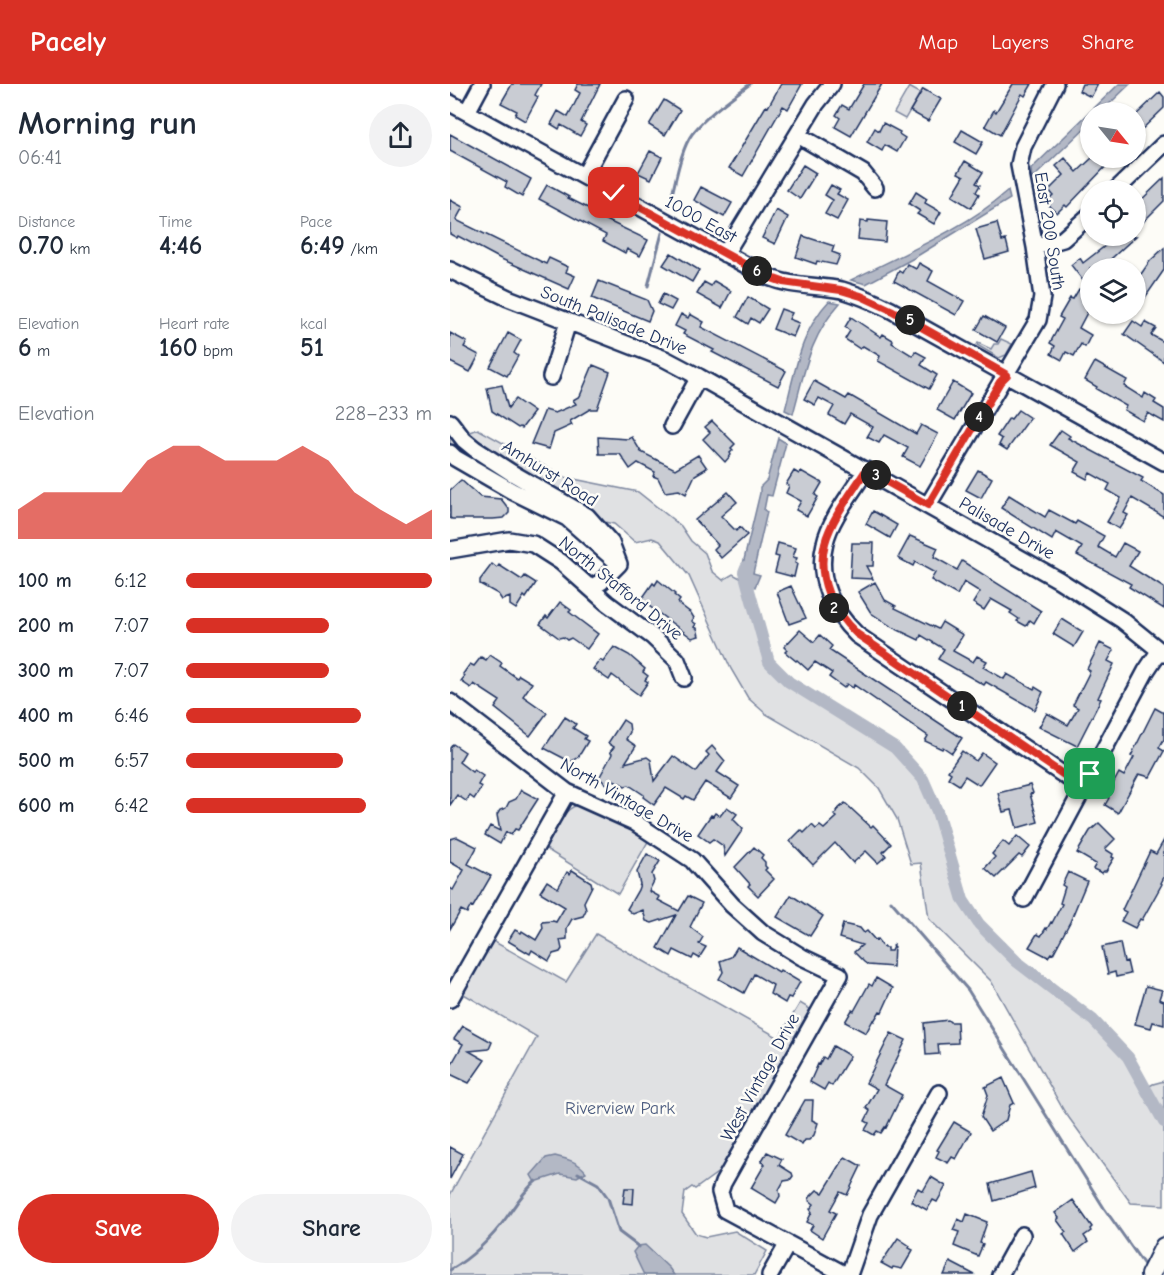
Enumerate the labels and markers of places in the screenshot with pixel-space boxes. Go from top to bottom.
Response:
pin [588,167,639,218]
pin: 6 [742,256,772,286]
pin: 5 [895,305,925,335]
pin: 4 [964,402,994,432]
pin: 3 [861,460,891,490]
pin: 2 [819,593,849,623]
pin: 1 [947,691,977,721]
pin [1064,748,1115,799]

